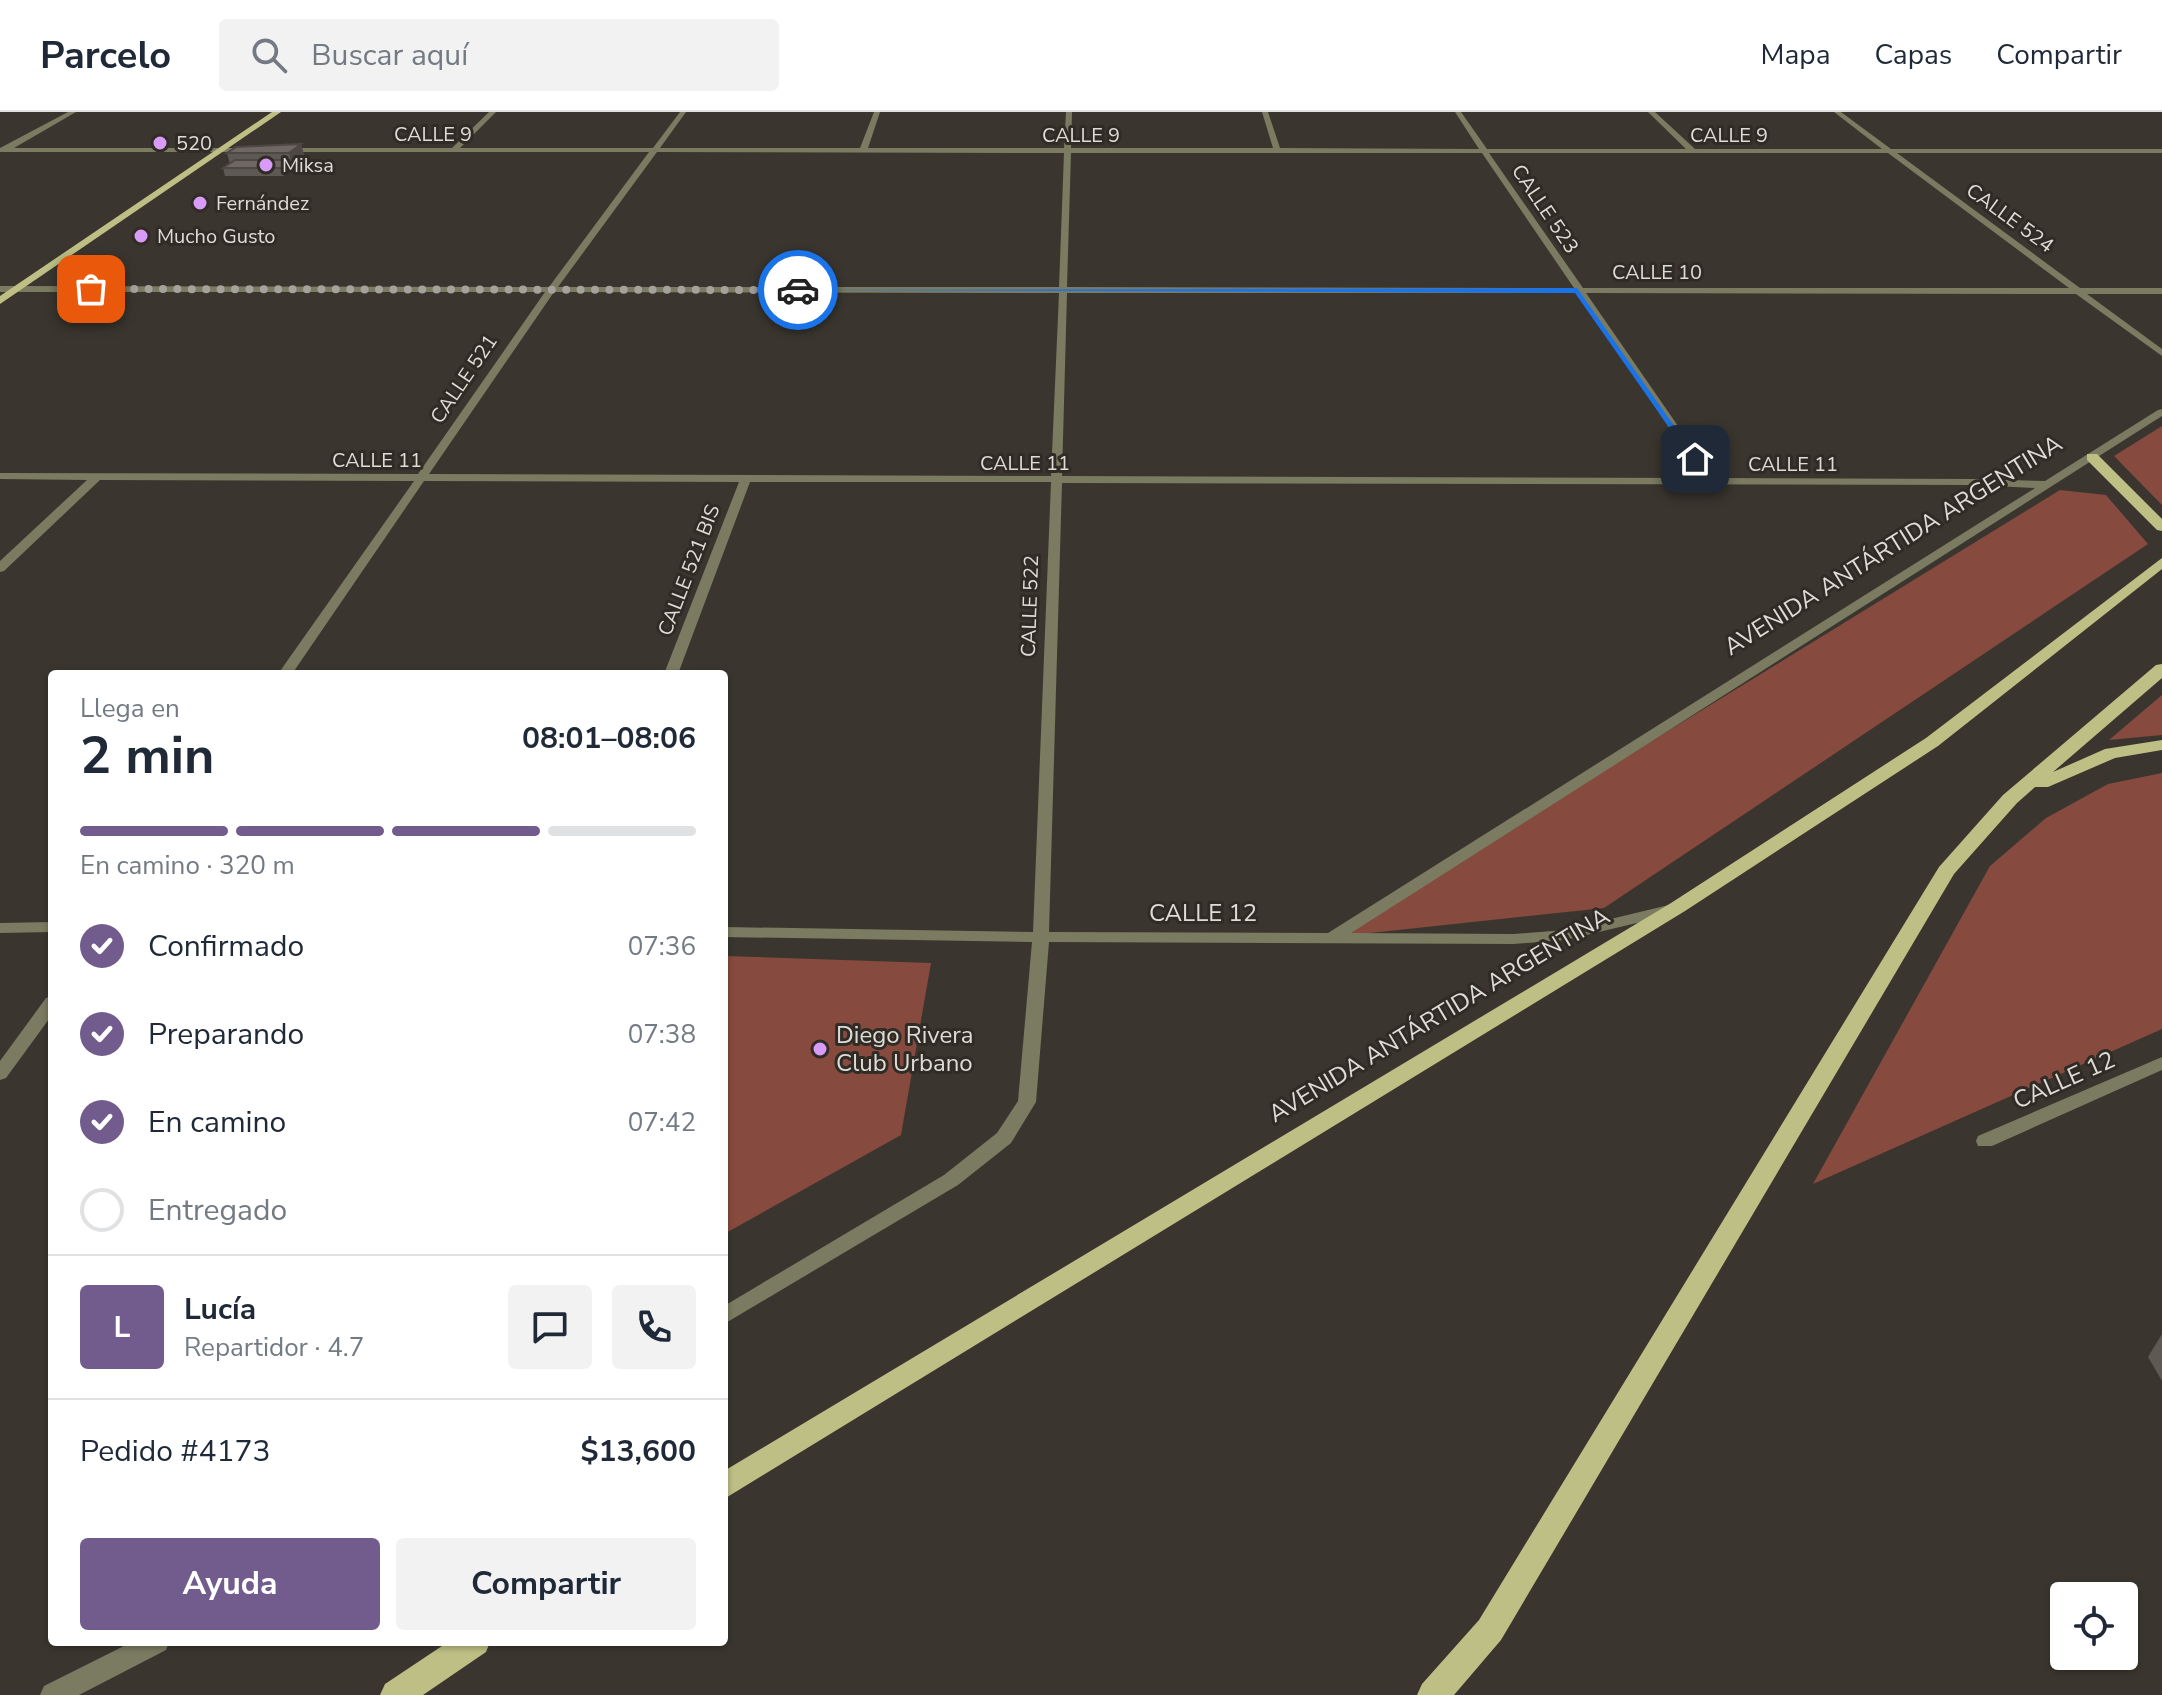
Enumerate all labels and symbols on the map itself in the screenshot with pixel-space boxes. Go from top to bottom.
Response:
street label: CALLE 9 [394,121,472,148]
street label: CALLE 9 [1042,122,1120,149]
street label: CALLE 9 [1690,122,1768,149]
place label: 520 [176,130,212,157]
marker: 520 [151,134,169,152]
place label: Miksa [282,152,334,179]
marker: Miksa [257,156,275,174]
street label: CALLE 523 [1505,159,1585,259]
street label: CALLE 524 [1961,177,2059,259]
place label: Fernández [216,190,309,217]
marker: Fernández [191,194,209,212]
place label: Mucho Gusto [157,223,275,250]
marker: Mucho Gusto [132,227,150,245]
courier [758,250,838,330]
pin [57,255,125,323]
street label: CALLE 10 [1612,259,1702,286]
street label: CALLE 521 [424,329,504,429]
pin [1661,425,1729,493]
street label: AVENIDA ANTÁRTIDA ARGENTINA [1718,427,2069,663]
street label: CALLE 11 [332,447,422,474]
street label: CALLE 11 [980,450,1070,477]
street label: CALLE 11 [1748,451,1838,478]
street label: CALLE 521 BIS [652,501,726,639]
street label: CALLE 522 [1015,554,1045,658]
street label: CALLE 12 [1149,897,1257,929]
street label: AVENIDA ANTÁRTIDA ARGENTINA [1262,900,1616,1130]
place label: Diego Rivera Club Urbano [836,1019,974,1079]
marker: Diego Rivera Club Urbano [811,1040,829,1058]
street label: CALLE 12 [2008,1043,2120,1117]

